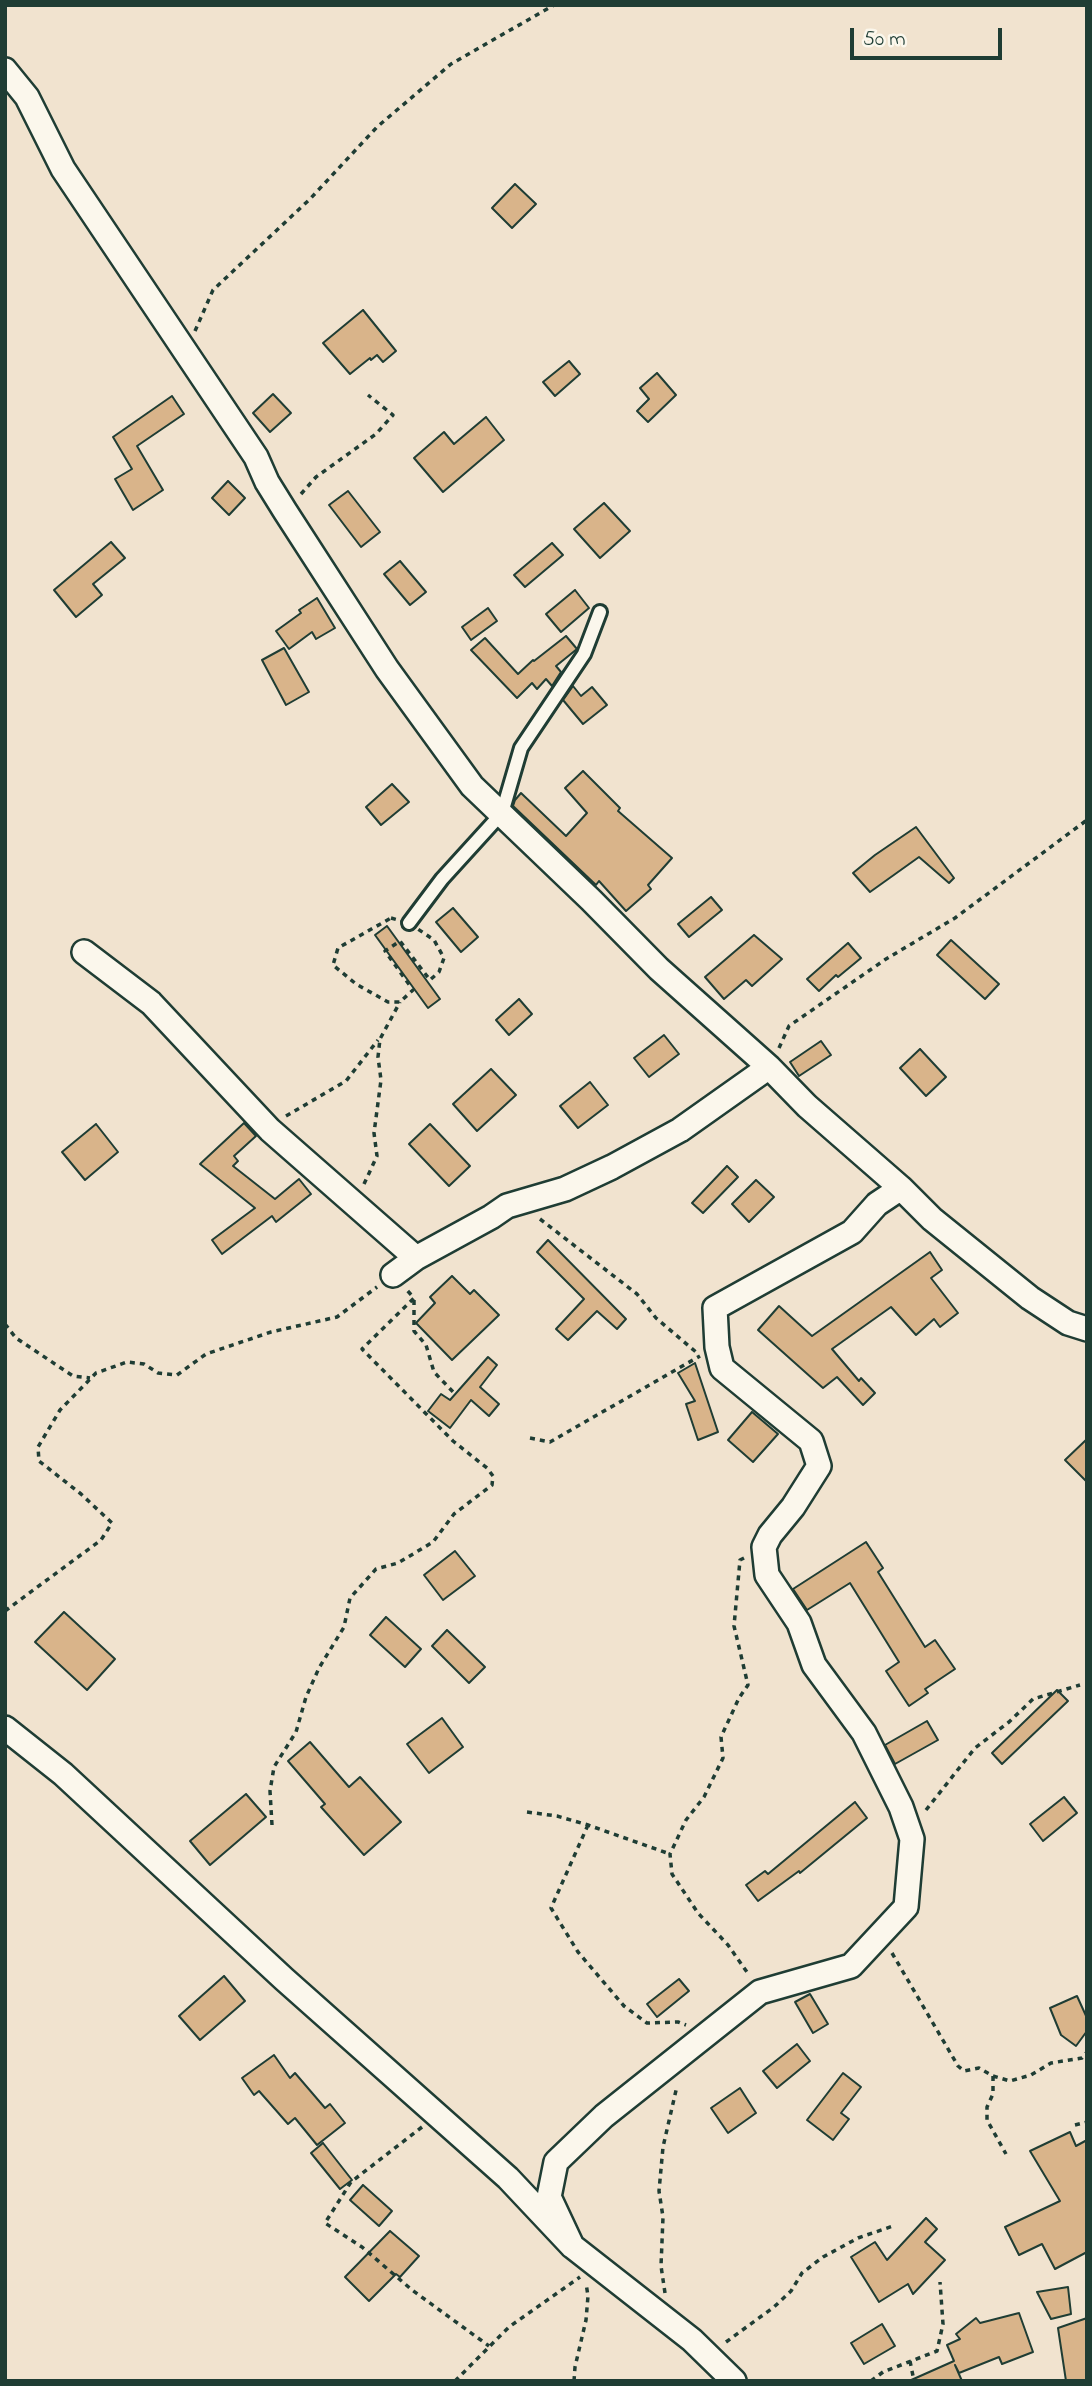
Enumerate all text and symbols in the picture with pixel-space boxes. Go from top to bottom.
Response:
scale bar [854,14,1006,58]
text: 50 m [863,25,906,55]

